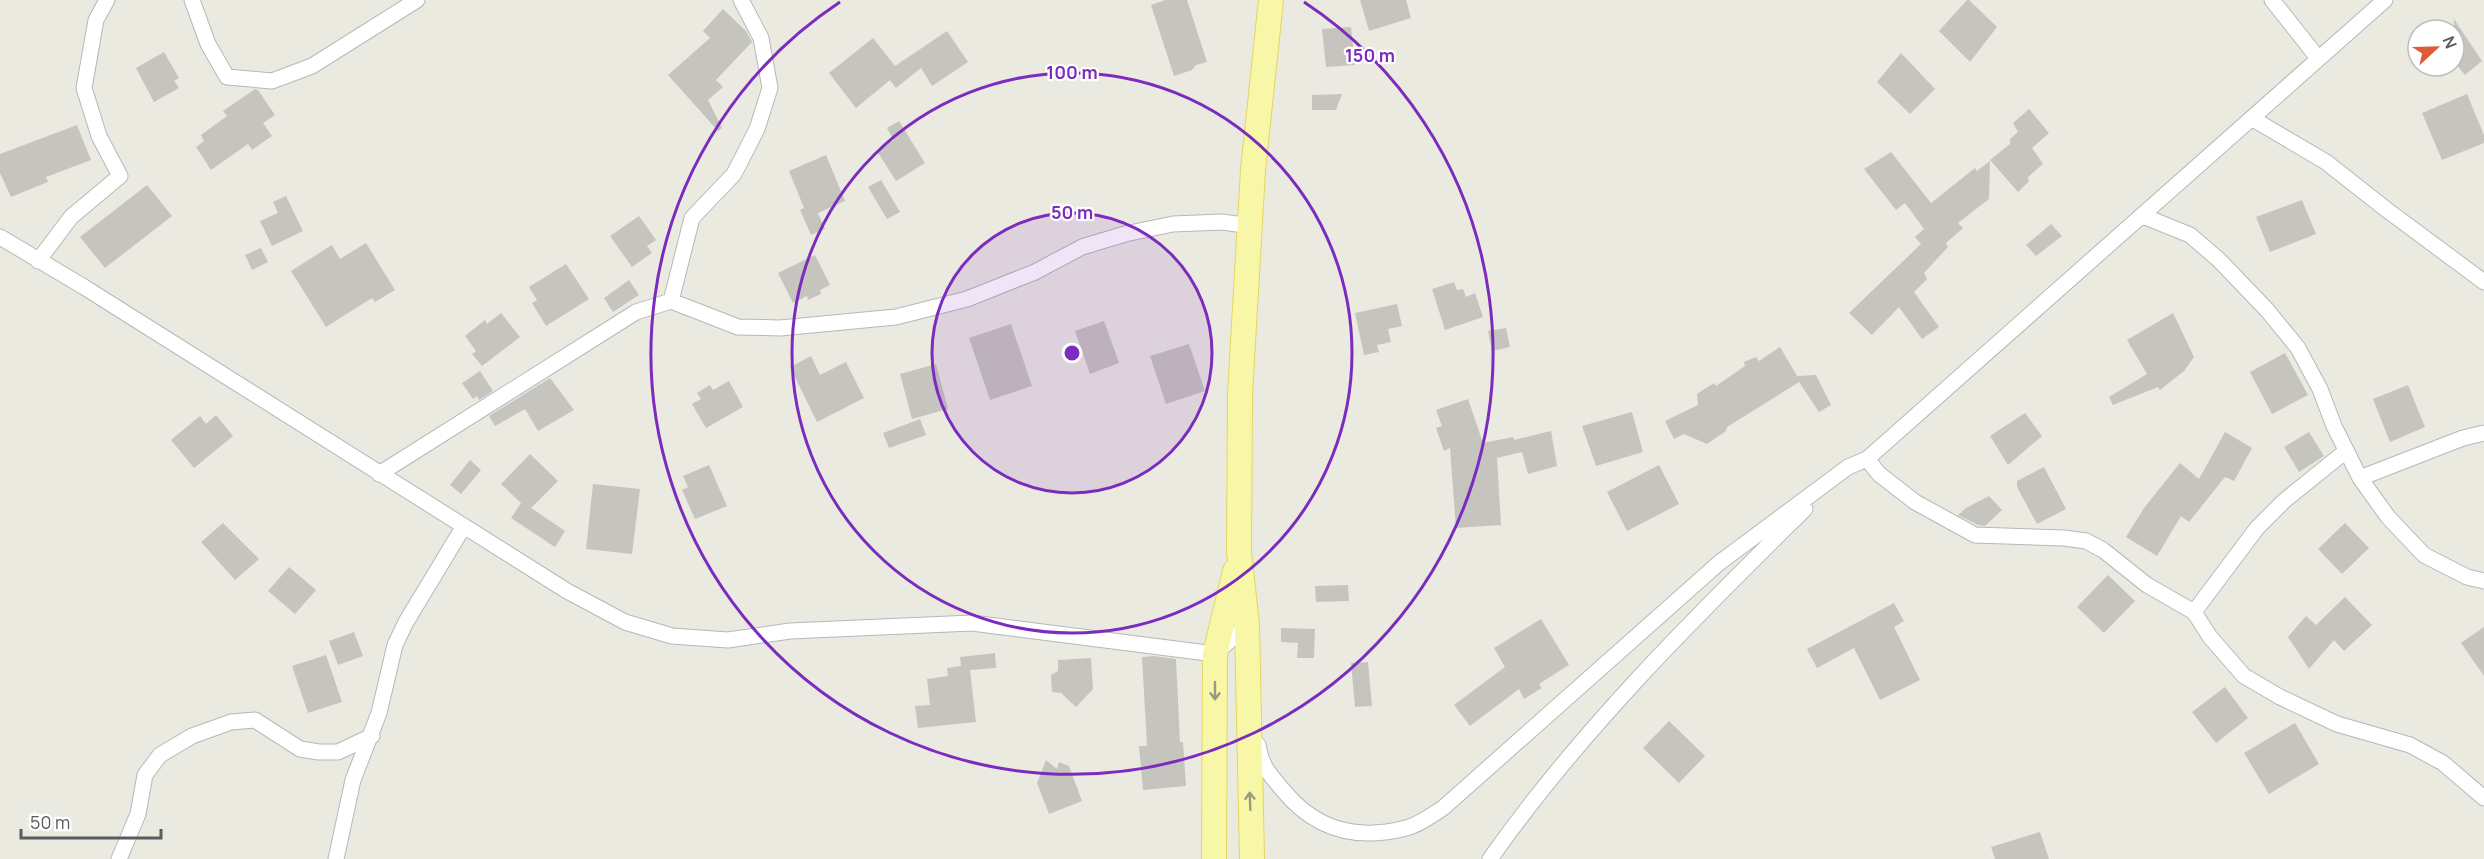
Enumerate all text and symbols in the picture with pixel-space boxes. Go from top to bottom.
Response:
north arrow [2406,18,2466,78]
text: N [2438,33,2462,52]
text: 150 m [1345,43,1395,67]
text: 100 m [1046,60,1098,84]
text: 50 m [1051,200,1093,224]
centre of rings [1062,343,1082,363]
one-way arrow [1209,681,1221,701]
one-way arrow [1245,791,1256,811]
scale bar [21,802,160,840]
text: 50 m [30,810,70,834]

